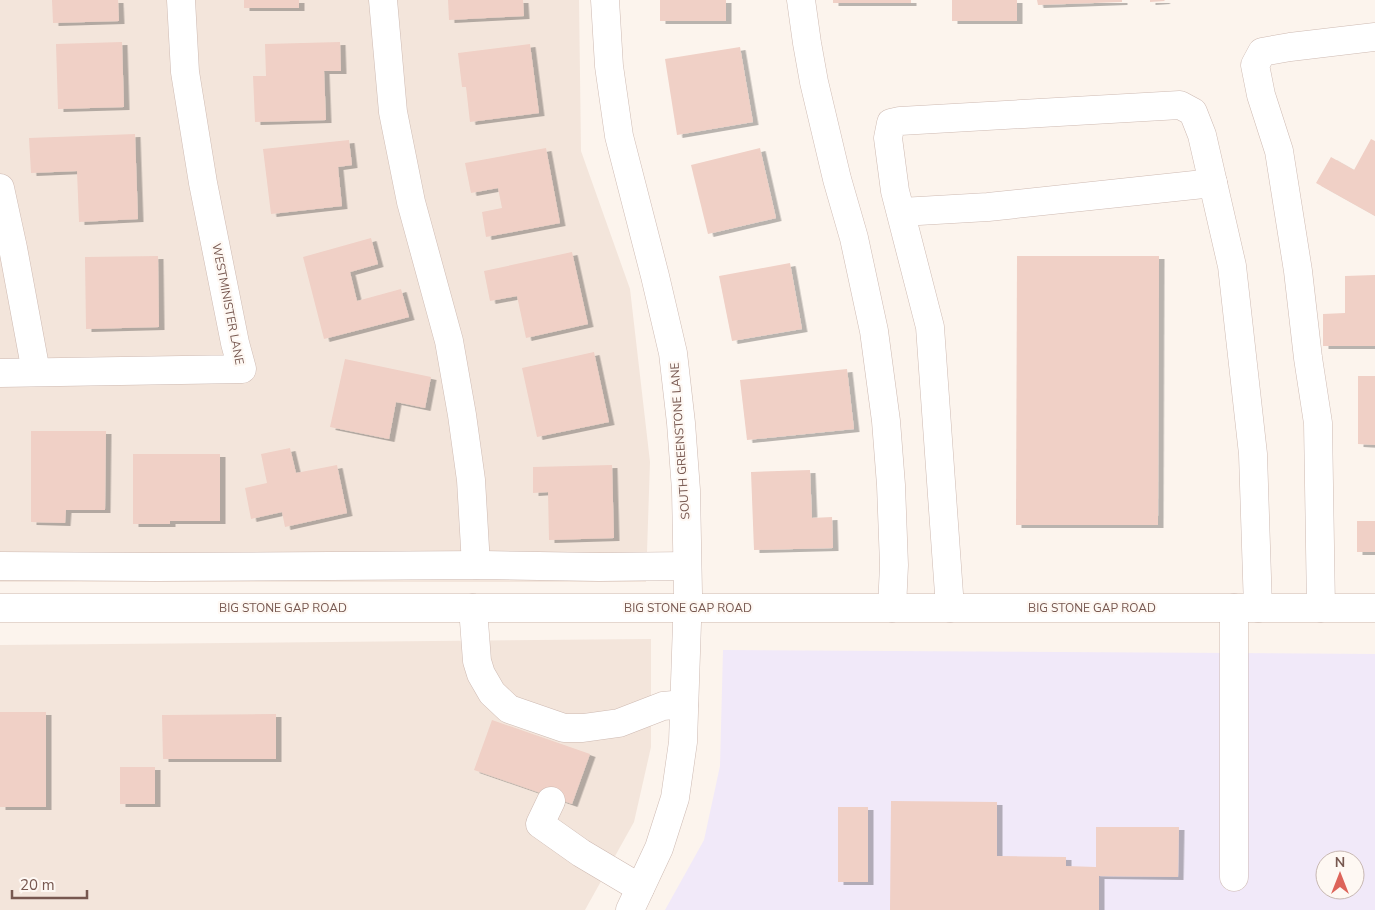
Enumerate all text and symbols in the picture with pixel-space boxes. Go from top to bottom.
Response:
street label: WESTMINISTER LANE [208,242,248,366]
street label: SOUTH GREENSTONE LANE [667,362,693,520]
street label: BIG STONE GAP ROAD [219,600,347,616]
street label: BIG STONE GAP ROAD [624,600,752,616]
street label: BIG STONE GAP ROAD [1028,600,1156,616]
north arrow [1315,850,1365,900]
text: N [1335,853,1345,872]
scale bar [12,868,88,900]
text: 20 m [20,875,55,895]

